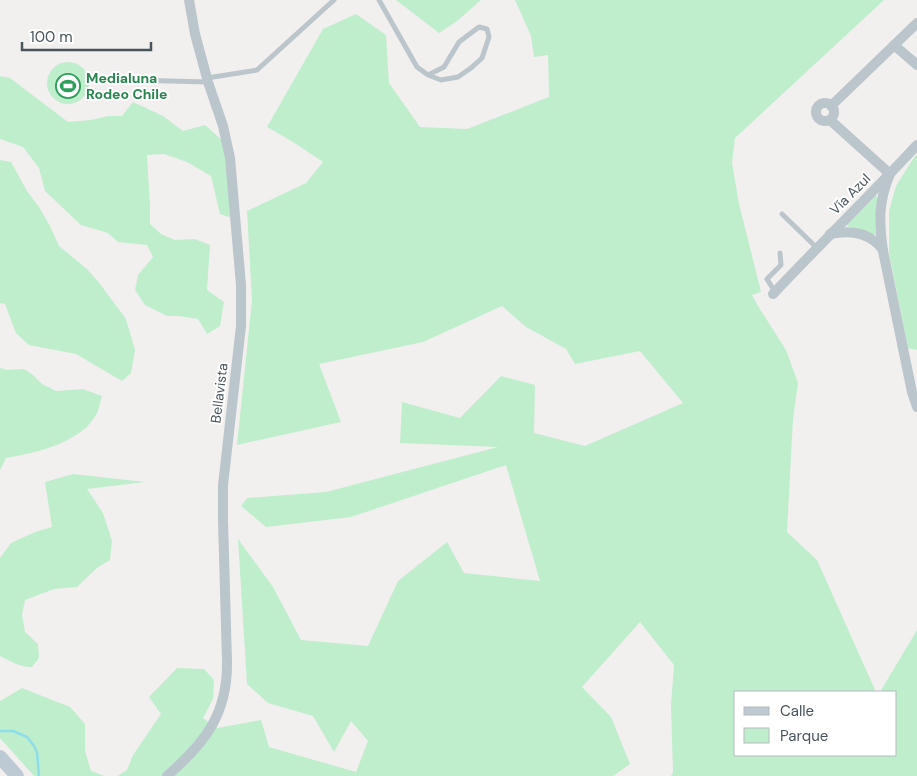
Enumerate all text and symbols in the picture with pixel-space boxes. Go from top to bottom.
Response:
scale bar [22,20,151,52]
text: 100 m [30,27,73,47]
place label: Medialuna Rodeo Chile [86,69,167,103]
sports icon: Medialuna Rodeo Chile [55,73,81,99]
street label: Vía Azul [826,170,874,218]
street label: Bellavista [206,362,232,424]
legend [734,691,897,756]
text: Calle [780,701,814,721]
text: Parque [780,726,828,746]

